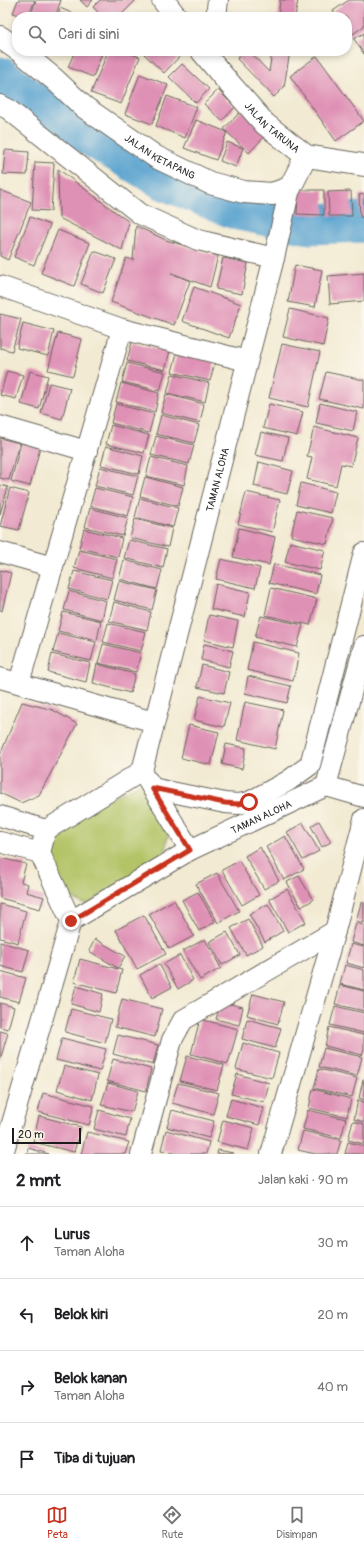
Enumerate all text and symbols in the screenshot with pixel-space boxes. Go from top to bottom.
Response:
search box [12,12,352,56]
icon: search [26,23,48,45]
text: Cari di sini [58,25,119,44]
street label: JALAN TARUNA [242,100,302,156]
street label: JALAN KETAPANG [122,132,197,182]
street label: TAMAN ALOHA [204,446,232,513]
route start [240,793,258,811]
street label: TAMAN ALOHA [229,798,294,837]
route end [62,912,80,930]
scale bar [12,1126,81,1145]
text: 20 m [18,1128,44,1141]
text: 2 mnt [16,1170,61,1191]
text: Jalan kaki · 90 m [258,1172,348,1188]
text: Lurus [54,1225,90,1244]
icon: ahead [16,1232,38,1254]
text: 30 m [318,1235,348,1251]
text: Taman Aloha [54,1244,125,1260]
icon: left [16,1304,38,1326]
text: Belok kiri [54,1305,108,1324]
text: 20 m [317,1307,348,1323]
text: Belok kanan [54,1369,127,1388]
icon: right [16,1376,38,1398]
text: 40 m [317,1379,348,1395]
text: Taman Aloha [54,1388,125,1404]
icon: arrive [16,1448,38,1470]
text: Tiba di tujuan [54,1449,135,1468]
tab: Peta [46,1504,68,1541]
tab: Rute [161,1504,183,1541]
tab: Disimpan [276,1504,318,1541]

